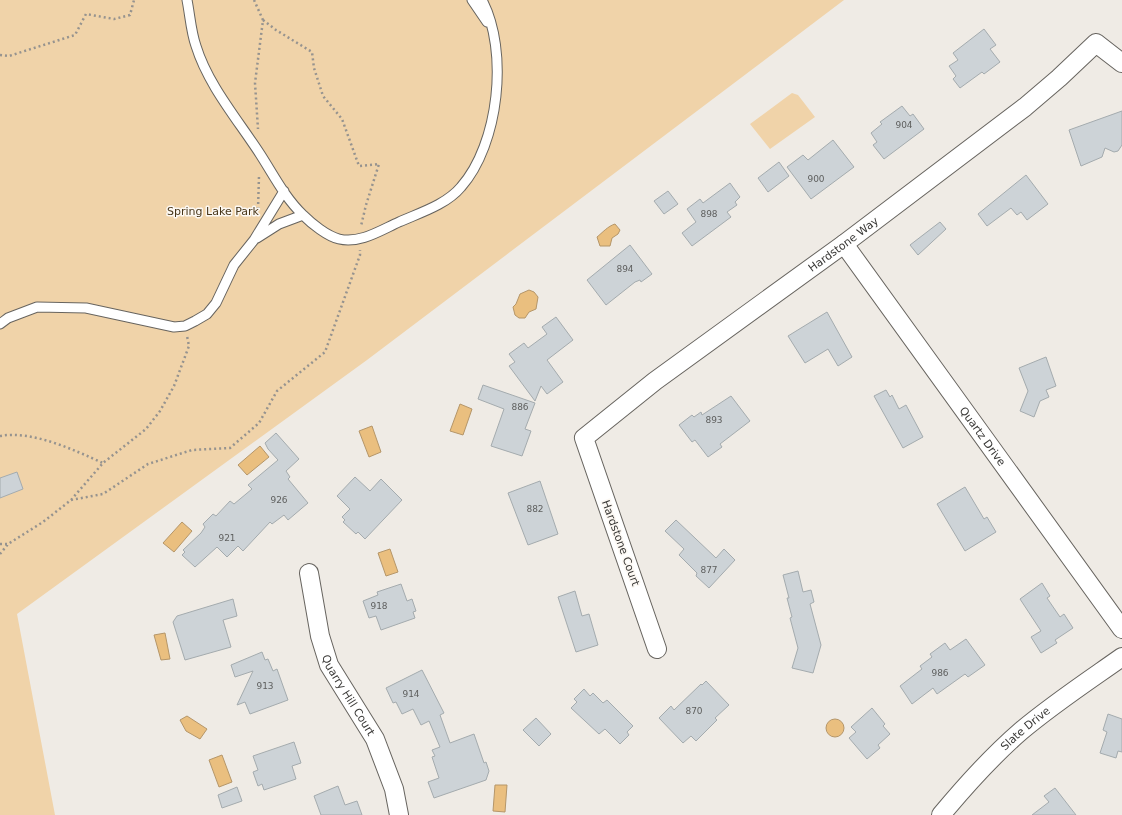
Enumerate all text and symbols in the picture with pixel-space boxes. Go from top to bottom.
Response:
house number: 904 [895,120,913,130]
house number: 900 [807,174,825,184]
park label: Spring Lake Park [167,205,260,218]
house number: 898 [700,209,718,219]
street label: Hardstone Way [806,214,881,275]
house number: 894 [616,264,634,274]
house number: 886 [511,402,529,412]
street label: Quartz Drive [957,404,1008,469]
house number: 893 [705,415,723,425]
house number: 926 [270,495,288,505]
street label: Hardstone Court [599,498,642,589]
house number: 882 [526,504,544,514]
house number: 921 [218,533,236,543]
house number: 877 [700,565,718,575]
house number: 918 [370,601,388,611]
street label: Quarry Hill Court [319,653,378,739]
house number: 986 [931,668,949,678]
house number: 913 [256,681,274,691]
house number: 914 [402,689,420,699]
street label: Slate Drive [998,704,1053,753]
house number: 870 [685,706,703,716]

